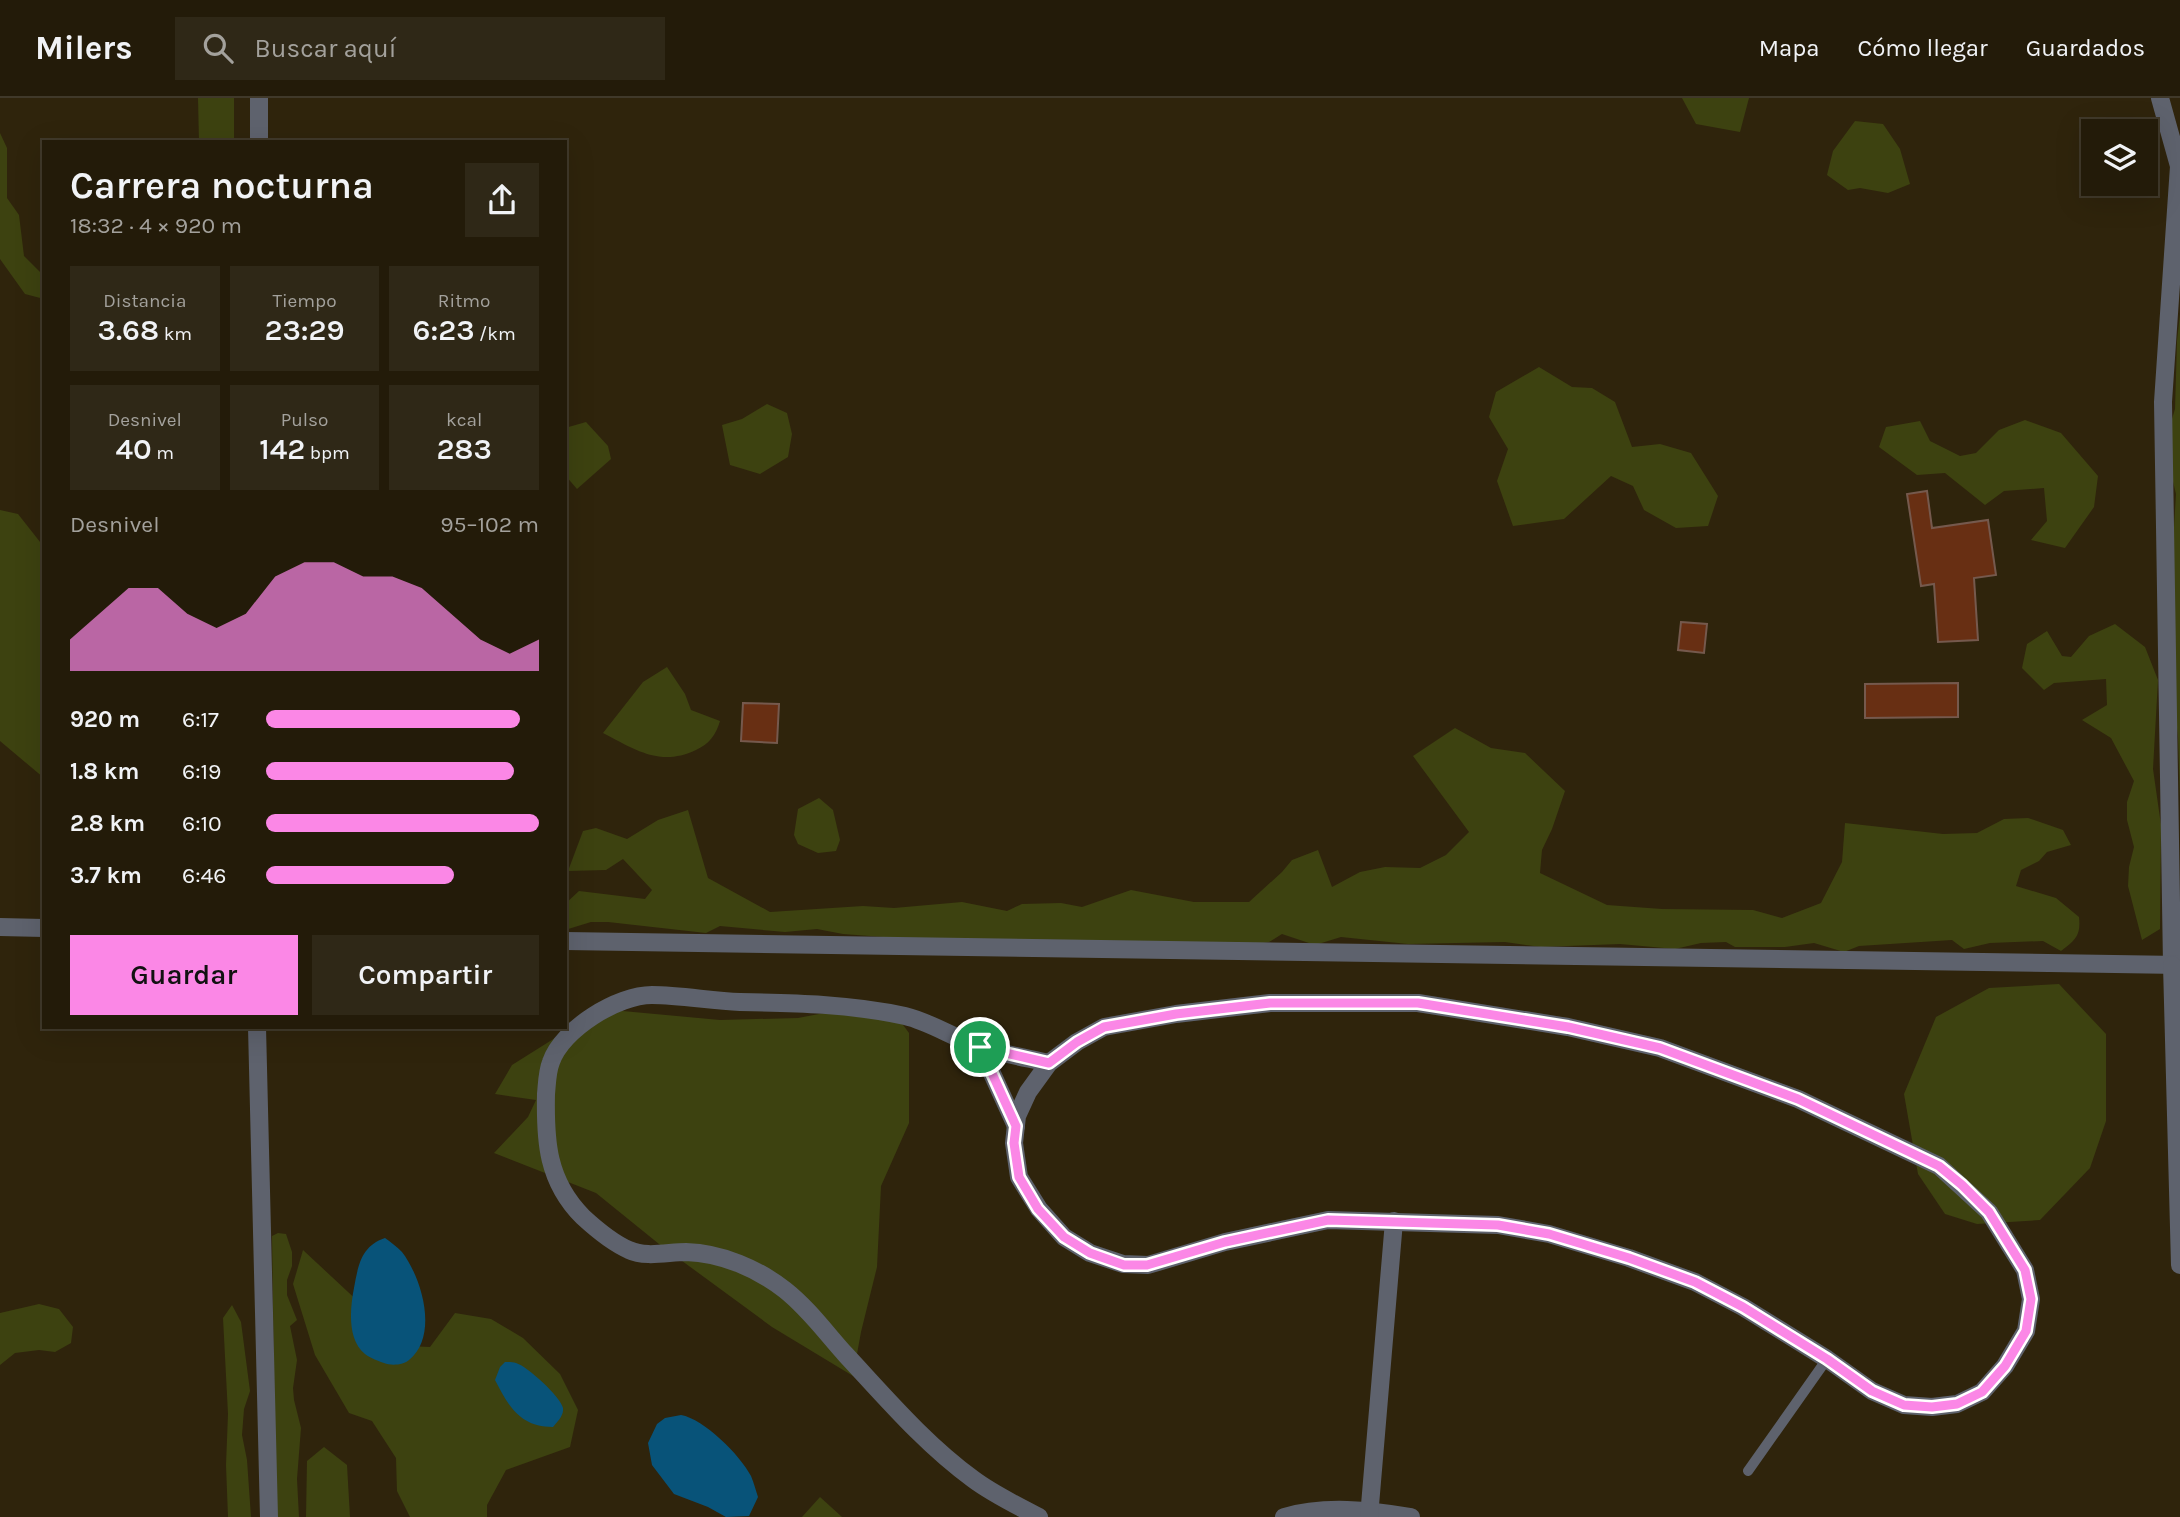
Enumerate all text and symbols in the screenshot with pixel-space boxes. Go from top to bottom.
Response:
search box [175,17,665,80]
text: Milers [35,29,133,67]
icon: search [199,29,237,67]
text: Buscar aquí [255,33,396,64]
text: Mapa [1759,34,1819,62]
text: Cómo llegar [1857,34,1988,62]
text: Guardados [2026,34,2145,62]
map controls [2081,119,2158,196]
button: layers [2081,119,2158,196]
text: Carrera nocturna [70,163,374,208]
button: share [465,163,539,237]
text: 18:32 · 4 × 920 m [70,212,242,239]
text: Distancia [103,290,186,312]
text: Tiempo [272,290,337,312]
text: Ritmo [438,290,490,312]
text: 3.68 [98,312,159,348]
text: 23:29 [264,312,345,348]
text: 6:23 [413,312,475,348]
text: km [159,323,192,345]
text: /km [475,323,516,345]
text: Desnivel [108,409,182,431]
text: Pulso [281,409,328,431]
text: kcal [446,409,482,431]
text: 40 [116,431,152,467]
text: 142 [259,431,305,467]
text: 283 [436,431,492,467]
text: m [152,442,174,464]
text: bpm [305,442,350,464]
text: Desnivel [70,511,160,538]
text: 95–102 m [440,511,539,538]
text: 920 m [70,706,140,733]
text: 6:17 [182,706,219,733]
text: 1.8 km [70,758,139,785]
text: 6:19 [182,758,221,785]
text: 2.8 km [70,810,145,837]
text: 6:10 [182,810,222,837]
text: 3.7 km [70,862,142,889]
text: 6:46 [182,862,226,889]
button: Guardar [70,935,298,1015]
button: Compartir [312,935,539,1015]
pin [950,1017,1010,1077]
icon: arrive [961,1028,999,1066]

